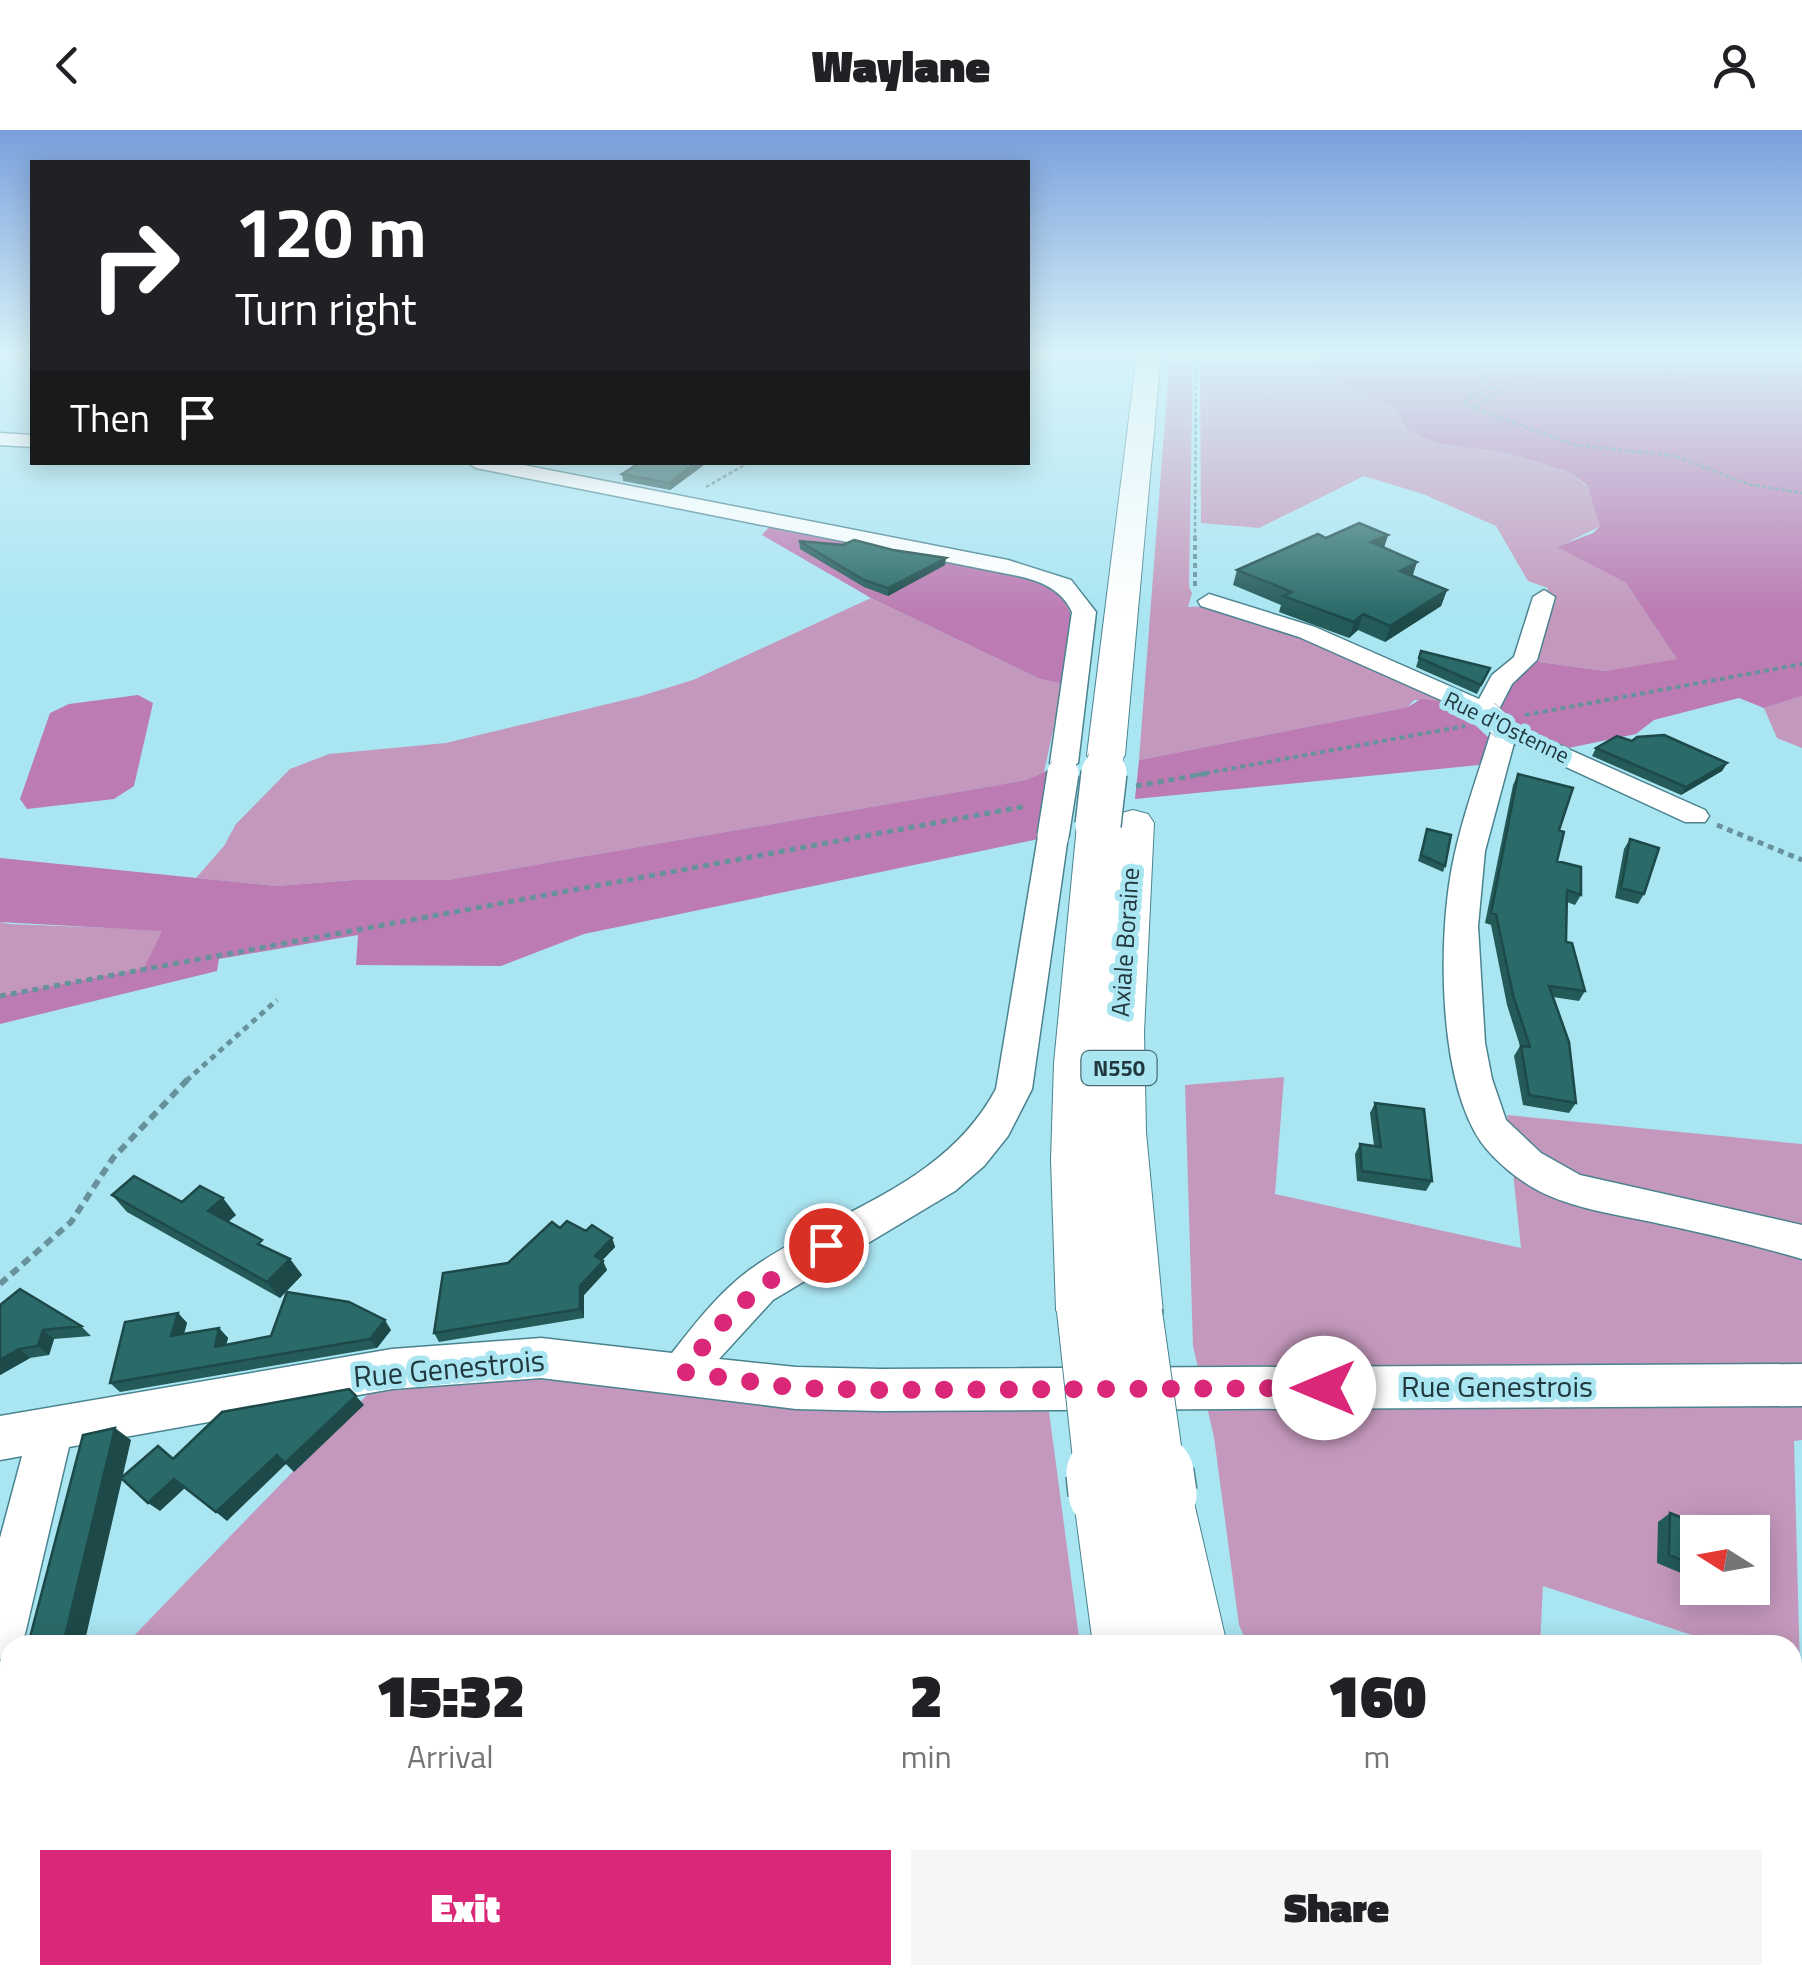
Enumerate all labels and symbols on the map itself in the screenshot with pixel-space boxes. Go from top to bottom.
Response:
street label: Rue d'Ostenne [1439,682,1575,772]
street label: Axiale Boraine [1101,866,1149,1018]
road number: N550 [1082,1051,1156,1085]
pin [784,1203,869,1288]
position arrow [1272,1336,1376,1440]
street label: Rue Genestrois [351,1337,546,1399]
street label: Rue Genestrois [1401,1363,1593,1409]
north arrow [1680,1515,1770,1605]

